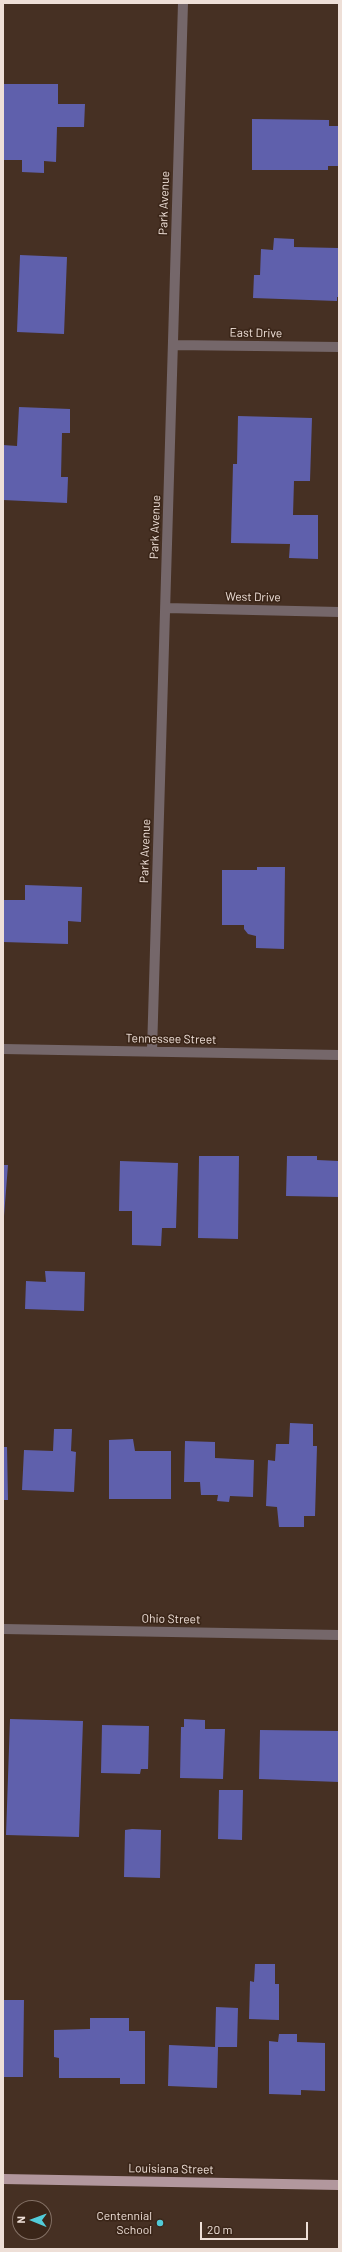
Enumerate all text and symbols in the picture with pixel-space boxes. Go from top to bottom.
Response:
street label: Park Avenue [156,171,172,235]
street label: East Drive [230,325,282,341]
street label: Park Avenue [147,495,163,559]
street label: West Drive [225,589,281,605]
street label: Park Avenue [137,819,153,883]
street label: Tennessee Street [125,1031,217,1047]
street label: Ohio Street [142,1611,200,1627]
street label: Louisiana Street [128,2161,214,2177]
north arrow [12,2200,52,2240]
place label: Centennial School [96,2209,152,2237]
scale bar [202,2214,310,2240]
text: N [14,2216,27,2224]
marker: Centennial School [155,2218,165,2228]
text: 20 m [207,2222,233,2236]

